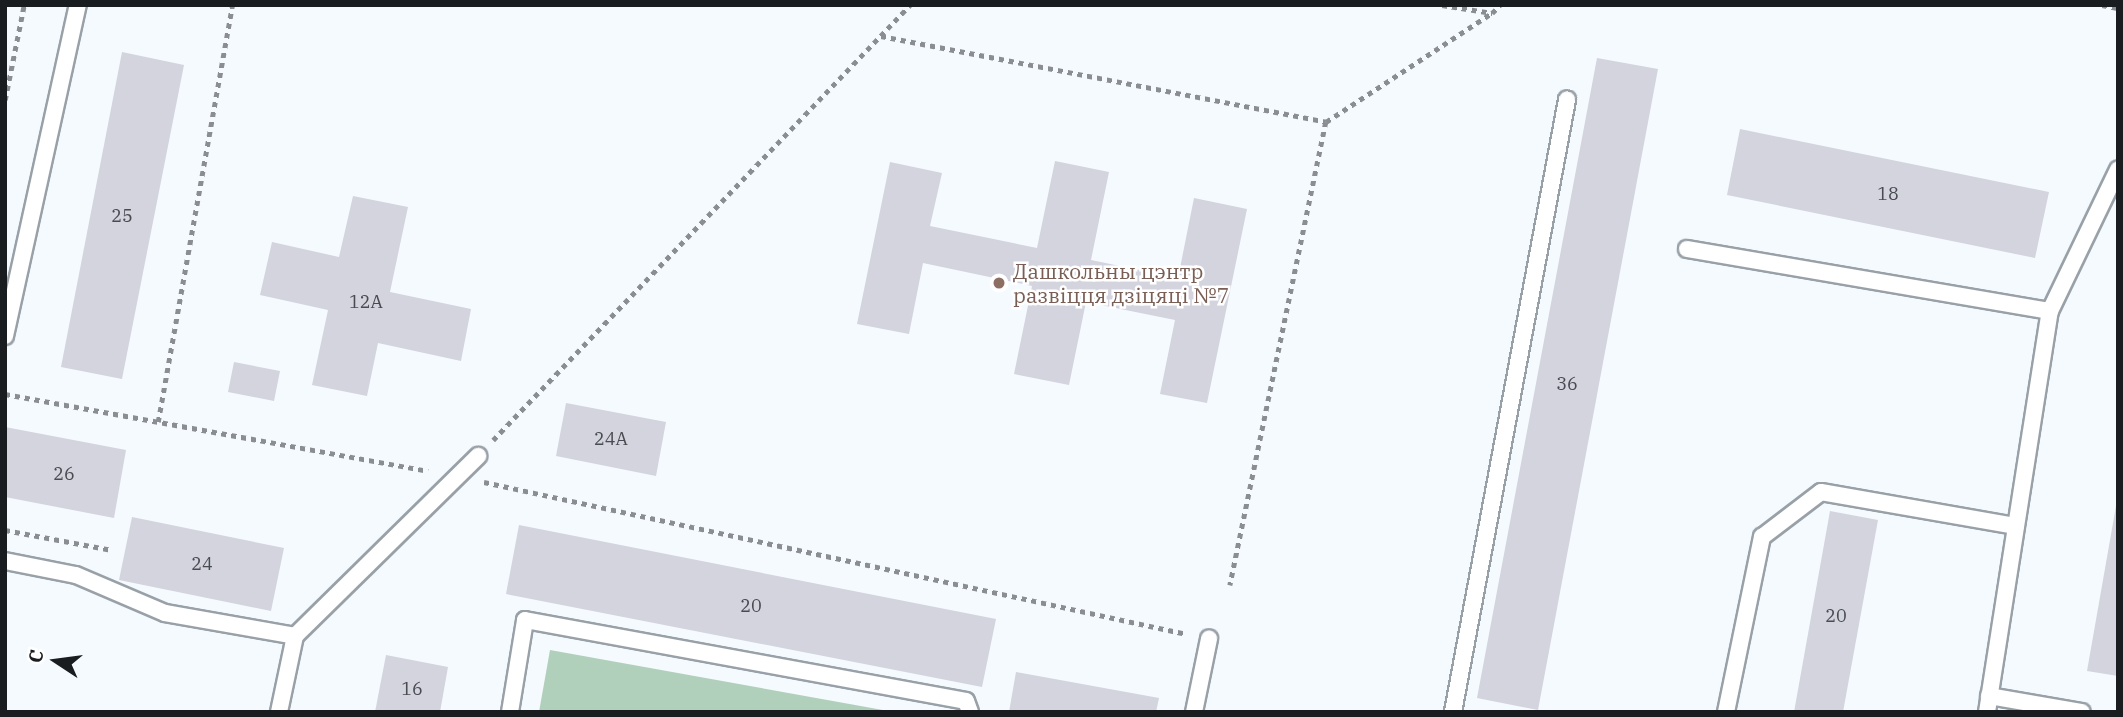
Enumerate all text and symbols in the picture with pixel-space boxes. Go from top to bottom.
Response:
house number: 18 [1877,183,1899,205]
house number: 25 [111,205,133,227]
place label: Дашкольны цэнтр развіцця дзіцяці №7 [1013,258,1229,308]
marker: Дашкольны цэнтр развіцця дзіцяці №7 [991,275,1007,291]
house number: 12А [349,291,383,313]
house number: 36 [1556,373,1578,395]
house number: 24А [594,428,628,450]
house number: 26 [53,463,75,485]
house number: 24 [191,553,213,575]
house number: 20 [740,595,762,617]
house number: 20 [1825,605,1847,627]
north arrow [21,626,91,696]
text: С [22,647,49,665]
house number: 16 [401,678,423,700]

